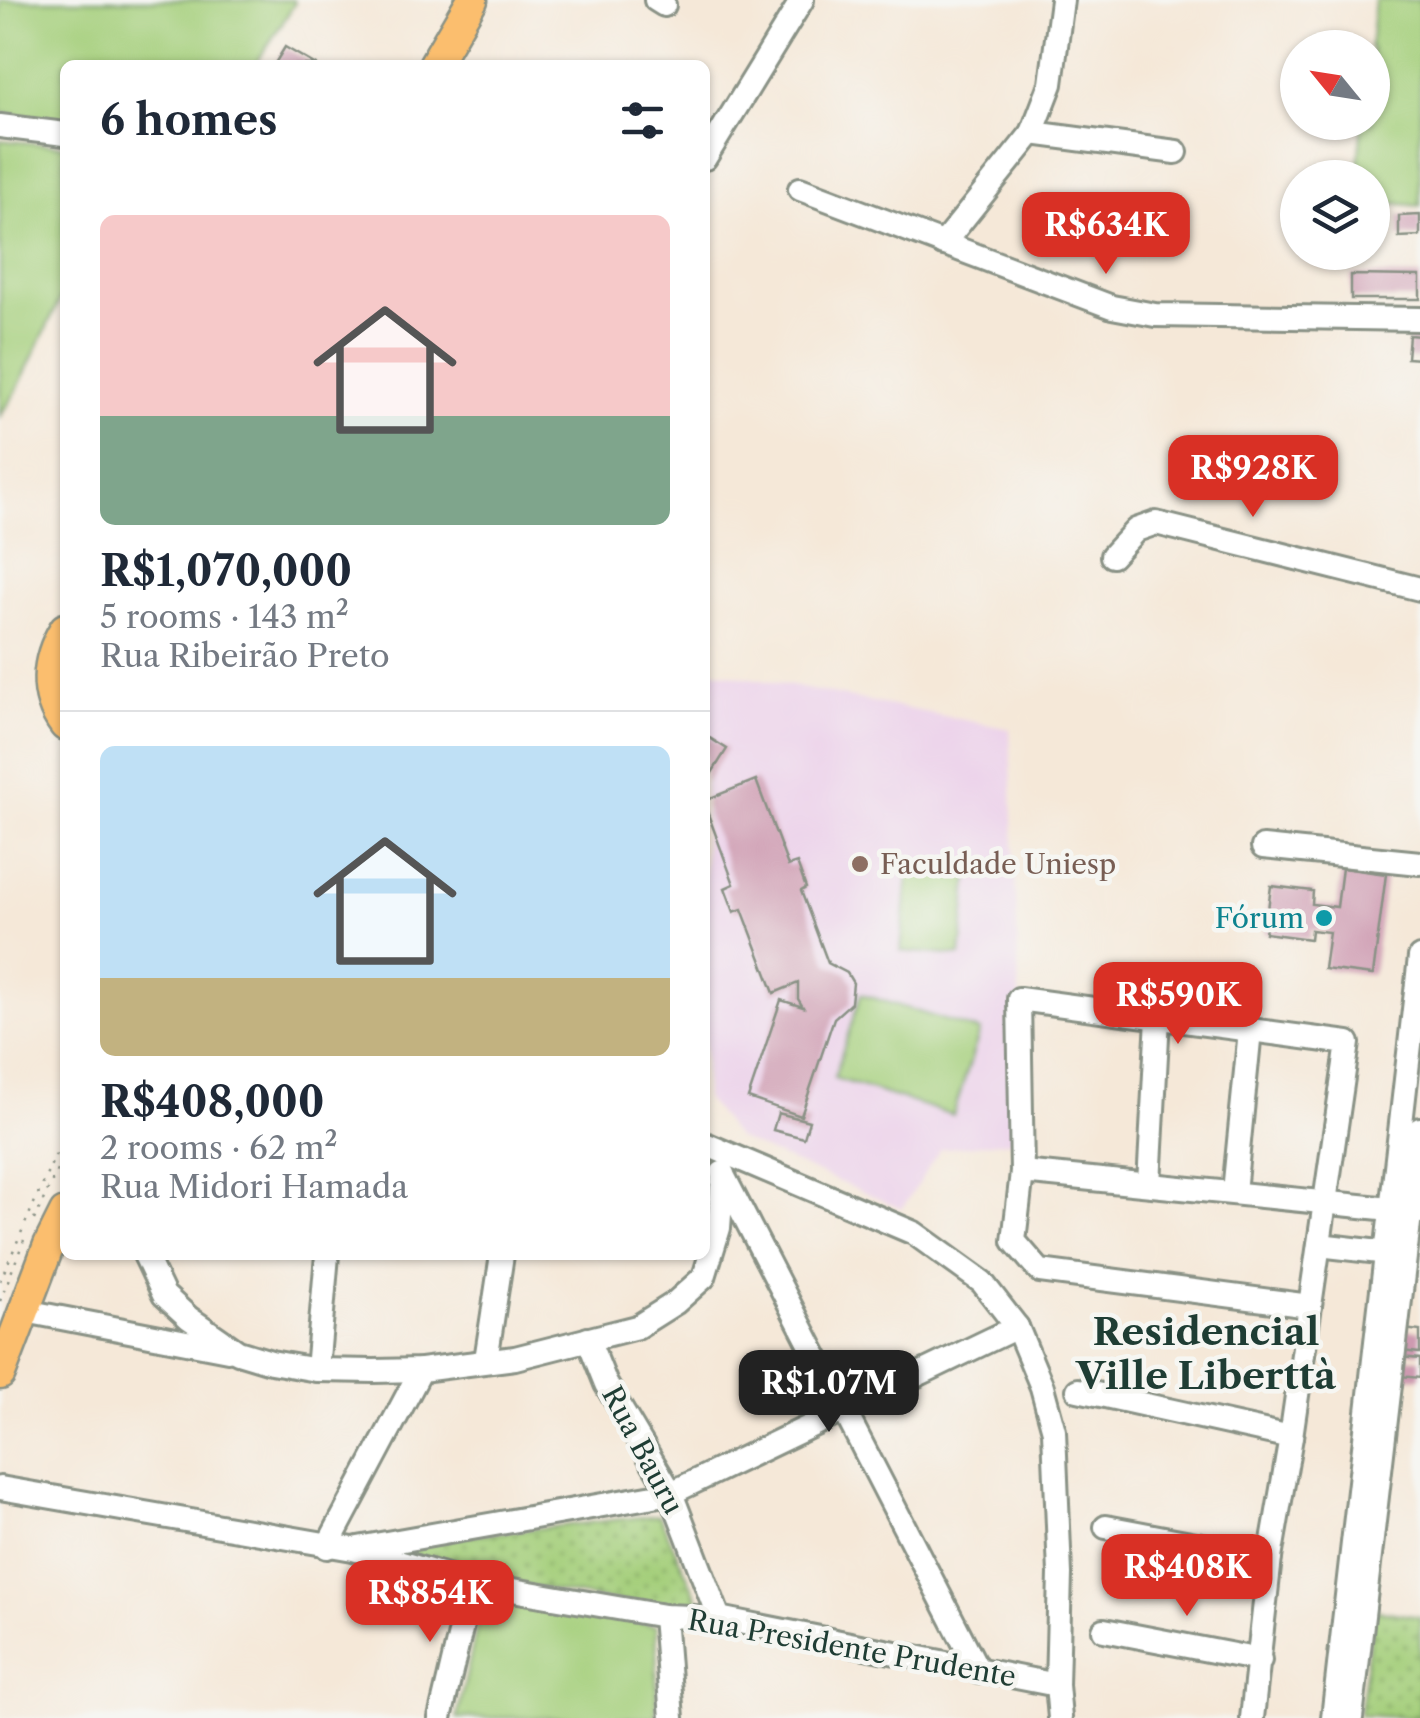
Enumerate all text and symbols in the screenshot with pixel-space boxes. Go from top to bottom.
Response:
north arrow [1280,30,1390,140]
map controls [1280,30,1390,270]
icon: filters [615,93,670,148]
text: 6 homes [100,94,278,146]
button: layers [1280,160,1390,270]
pin: R$634K [1025,192,1187,277]
text: R$634K [1044,205,1168,244]
icon: home [295,280,475,460]
pin: R$928K [1172,435,1334,520]
text: R$928K [1190,448,1316,487]
text: R$1,070,000 [100,545,352,597]
text: 5 rooms · 143 m² [100,597,349,636]
text: Rua Ribeirão Preto [100,636,390,675]
icon: home [295,811,475,991]
place label: Faculdade Uniesp [880,847,1116,881]
marker: Faculdade Uniesp [849,853,871,875]
place label: Fórum [1215,901,1304,935]
marker: Fórum [1313,907,1335,929]
pin: R$590K [1097,962,1259,1047]
text: R$590K [1115,975,1241,1014]
text: R$408,000 [100,1076,325,1128]
text: 2 rooms · 62 m² [100,1128,338,1167]
text: Rua Midori Hamada [100,1167,408,1206]
district label: Residencial Ville Liberttà [1075,1308,1337,1399]
pin: R$1.07M [737,1350,921,1435]
text: R$1.07M [761,1363,897,1402]
street label: Rua Bauru [595,1380,691,1520]
pin: R$408K [1106,1534,1268,1619]
text: R$408K [1123,1547,1251,1586]
pin: R$854K [349,1560,511,1645]
text: R$854K [368,1573,492,1612]
street label: Rua Presidente Prudente [685,1602,1019,1694]

